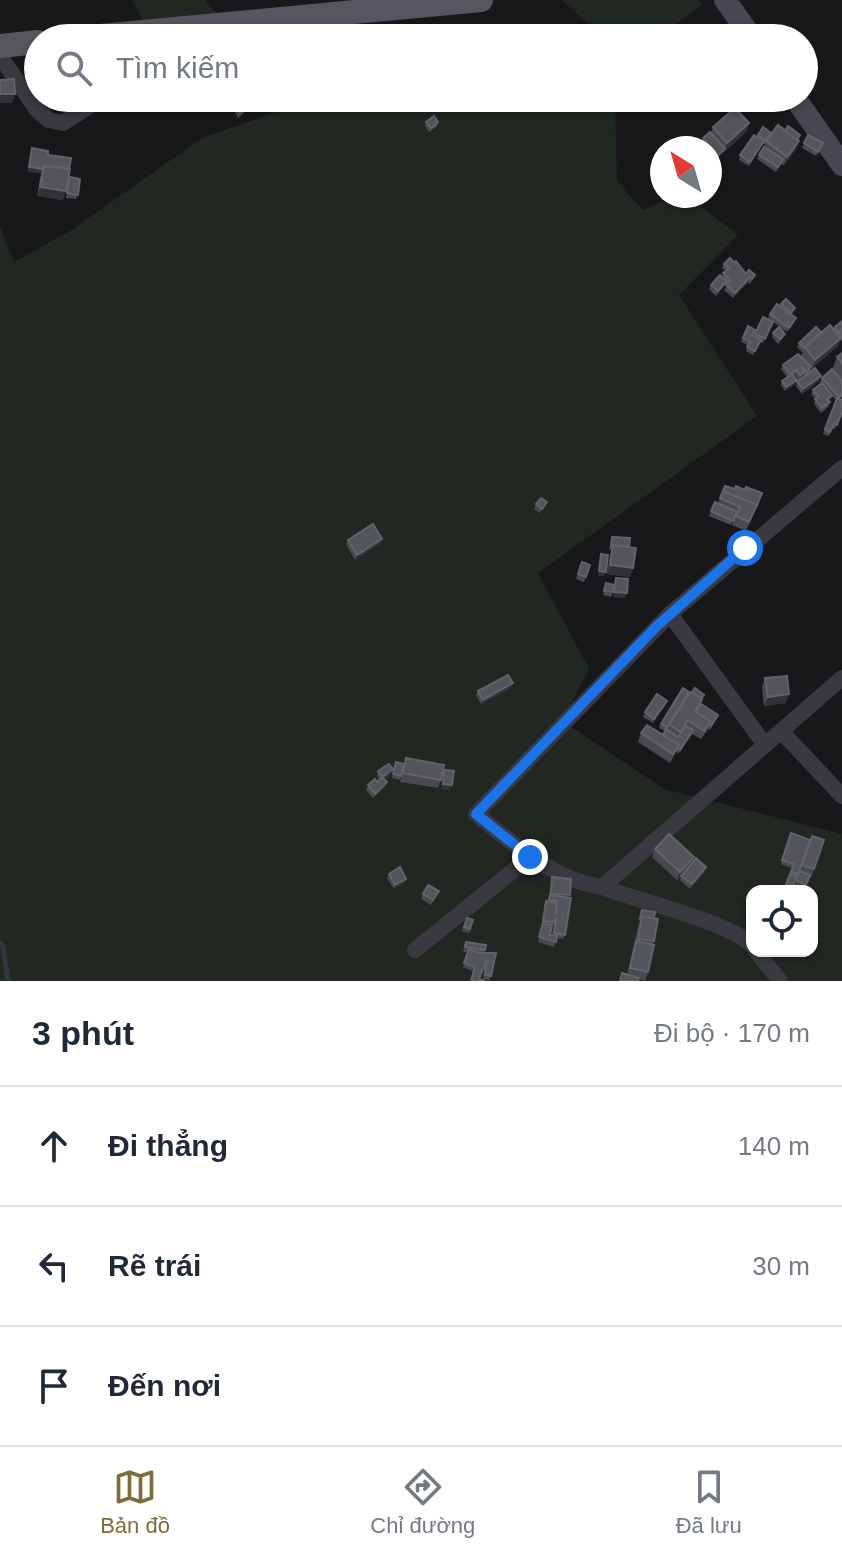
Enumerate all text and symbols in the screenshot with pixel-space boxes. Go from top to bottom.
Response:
search box [24,24,818,112]
icon: search [52,46,96,90]
text: Tìm kiếm [116,51,239,84]
north arrow [650,136,722,208]
route start [727,530,763,566]
route end [512,839,548,875]
map controls [746,885,818,957]
button: locate [746,885,818,957]
text: 3 phút [32,1014,134,1052]
text: Đi bộ · 170 m [654,1018,810,1048]
icon: ahead [32,1124,76,1168]
text: Đi thẳng [108,1129,228,1162]
text: 140 m [738,1131,810,1161]
icon: left [32,1244,76,1288]
text: Rẽ trái [108,1249,201,1282]
text: 30 m [752,1251,810,1281]
icon: arrive [32,1364,76,1408]
text: Đến nơi [108,1369,221,1402]
tab: Bản đồ [100,1465,170,1539]
tab: Chỉ đường [370,1465,475,1539]
tab: Đã lưu [676,1465,742,1539]

